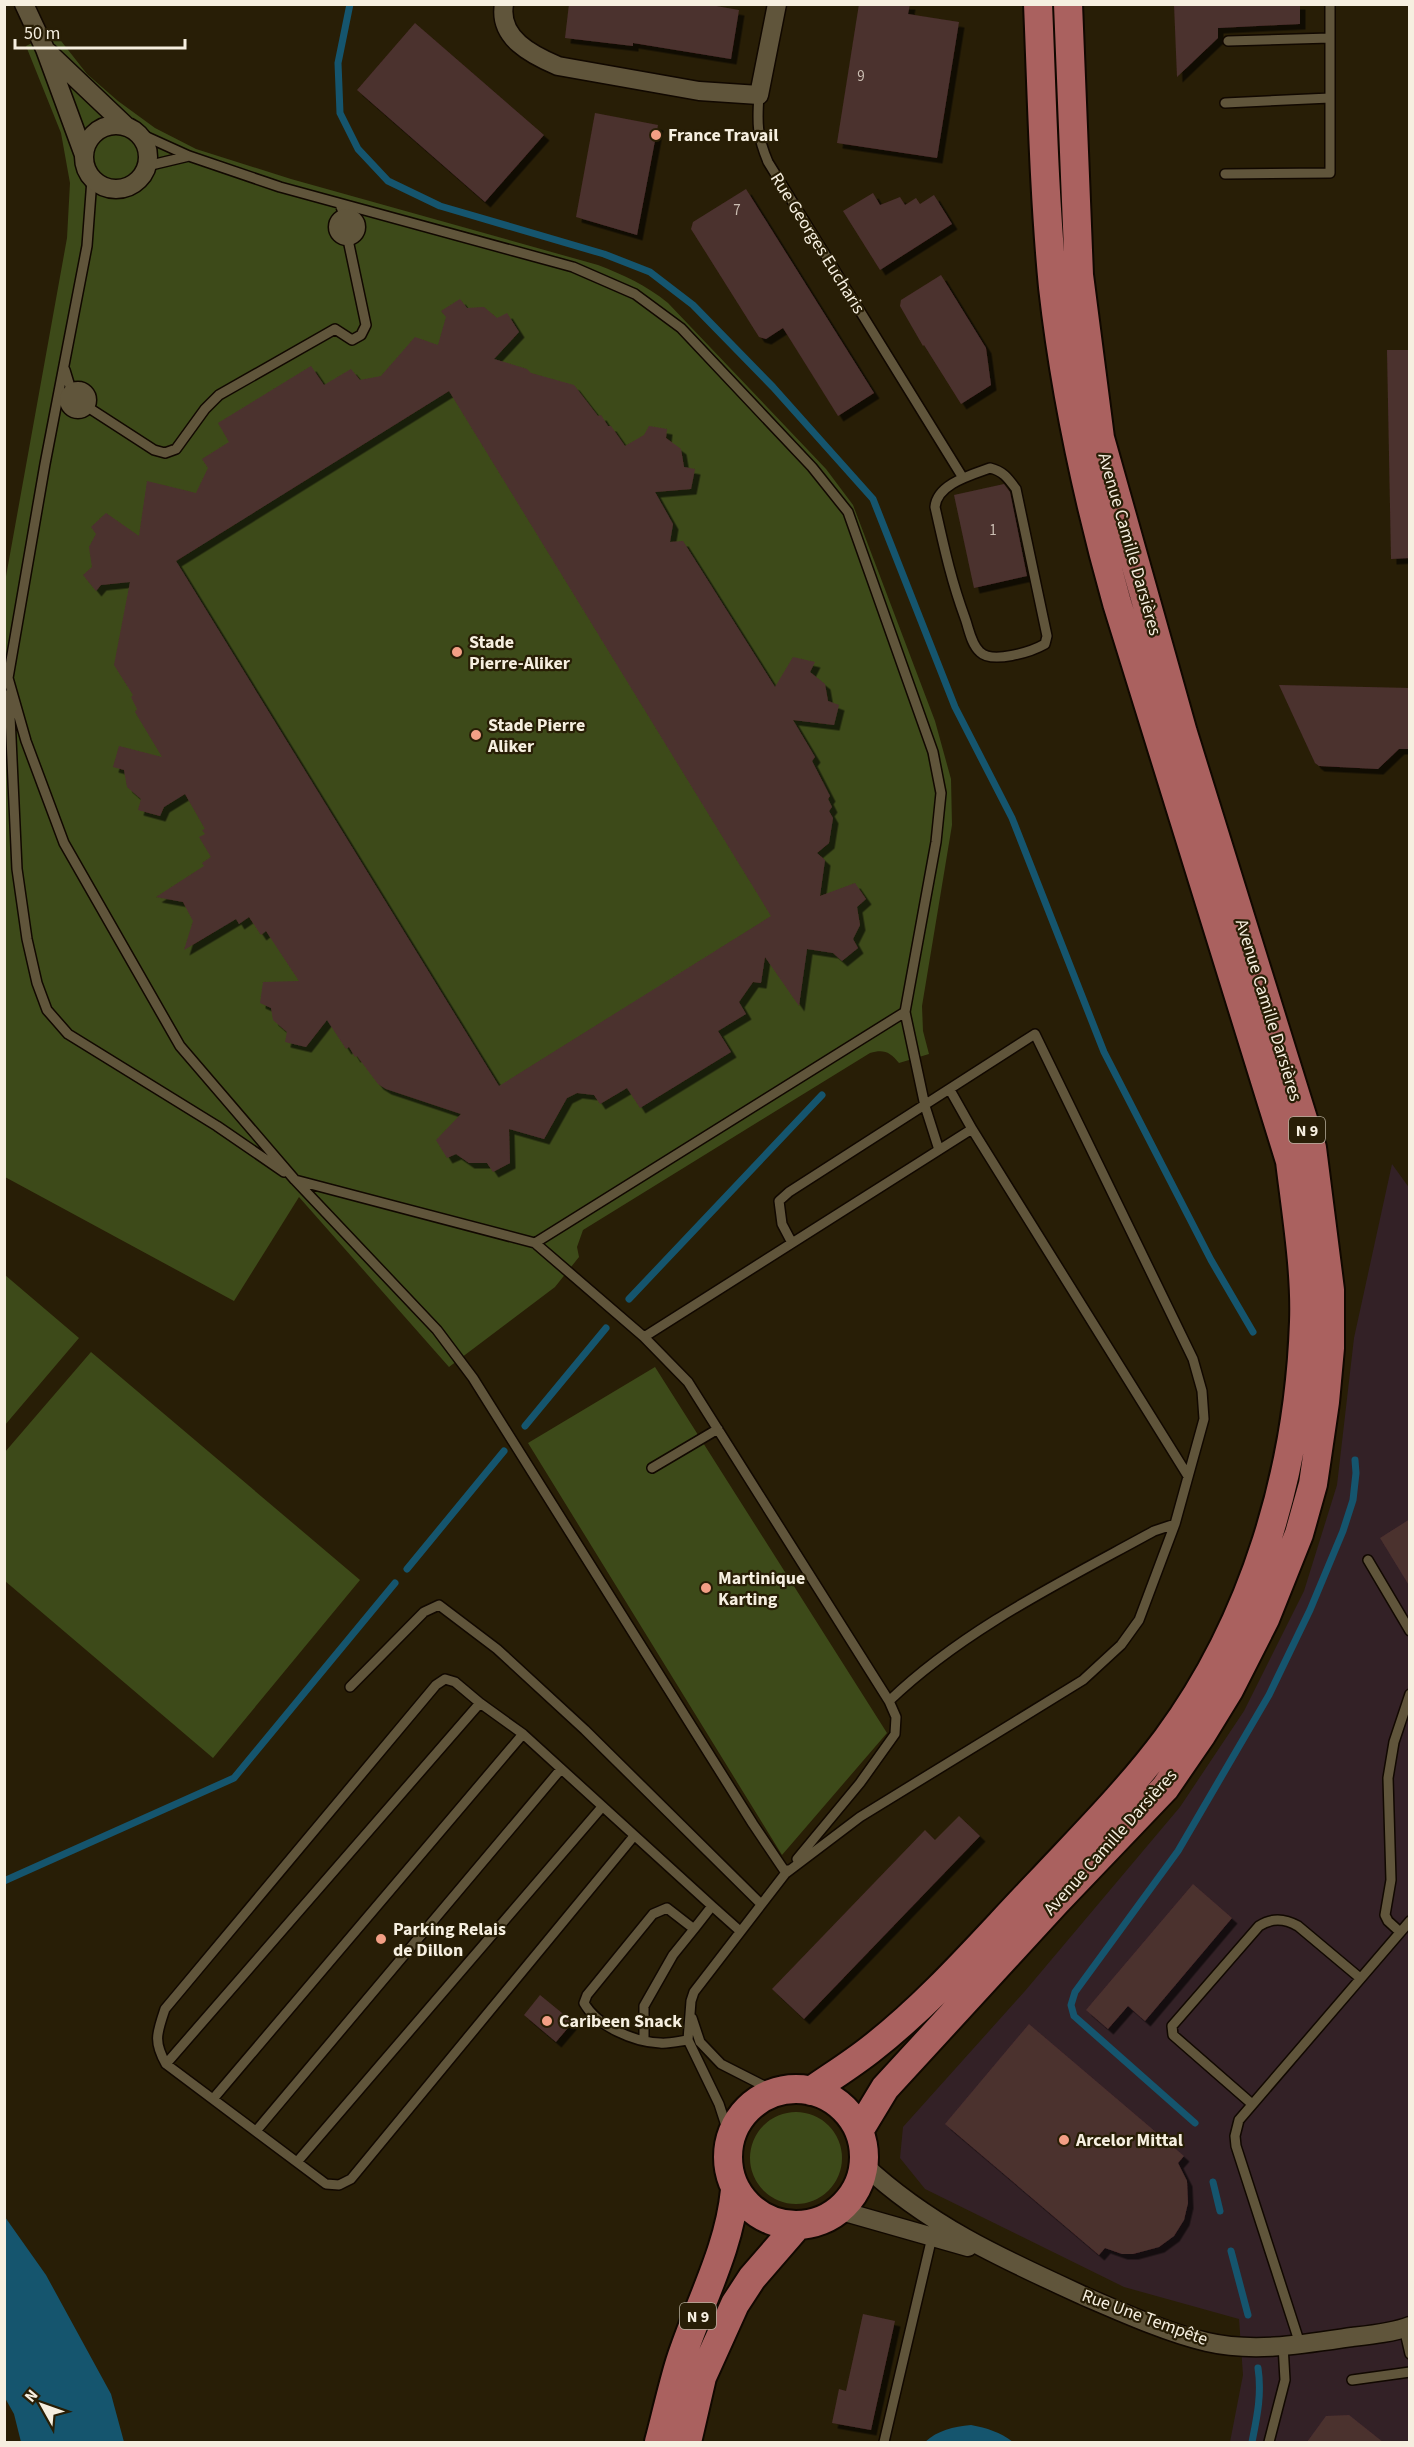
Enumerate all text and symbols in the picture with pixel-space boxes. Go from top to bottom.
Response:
scale bar [15,12,184,50]
text: 50 m [24,21,60,46]
house number: 9 [857,66,865,87]
place label: France Travail [668,123,778,148]
marker: France Travail [649,128,663,142]
street label: Rue Georges Eucharis [764,168,871,319]
house number: 7 [733,200,741,221]
street label: Avenue Camille Darsières [1091,450,1168,639]
house number: 1 [989,520,997,541]
place label: Stade Pierre-Aliker [469,630,571,676]
marker: Stade Pierre-Aliker [450,645,464,659]
place label: Stade Pierre Aliker [487,713,585,759]
marker: Stade Pierre Aliker [469,728,483,742]
street label: Avenue Camille Darsières [1229,916,1308,1104]
road number: N 9 [1289,1117,1325,1143]
place label: Martinique Karting [718,1566,805,1612]
marker: Martinique Karting [699,1581,713,1595]
street label: Avenue Camille Darsières [1038,1764,1183,1921]
place label: Parking Relais de Dillon [393,1917,506,1963]
marker: Parking Relais de Dillon [374,1932,388,1946]
place label: Caribeen Snack [559,2009,682,2034]
marker: Caribeen Snack [540,2014,554,2028]
place label: Arcelor Mittal [1075,2128,1183,2153]
marker: Arcelor Mittal [1057,2133,1071,2147]
street label: Rue Une Tempête [1078,2283,1211,2352]
road number: N 9 [680,2303,716,2329]
north arrow [12,2375,72,2435]
text: N [19,2385,43,2407]

